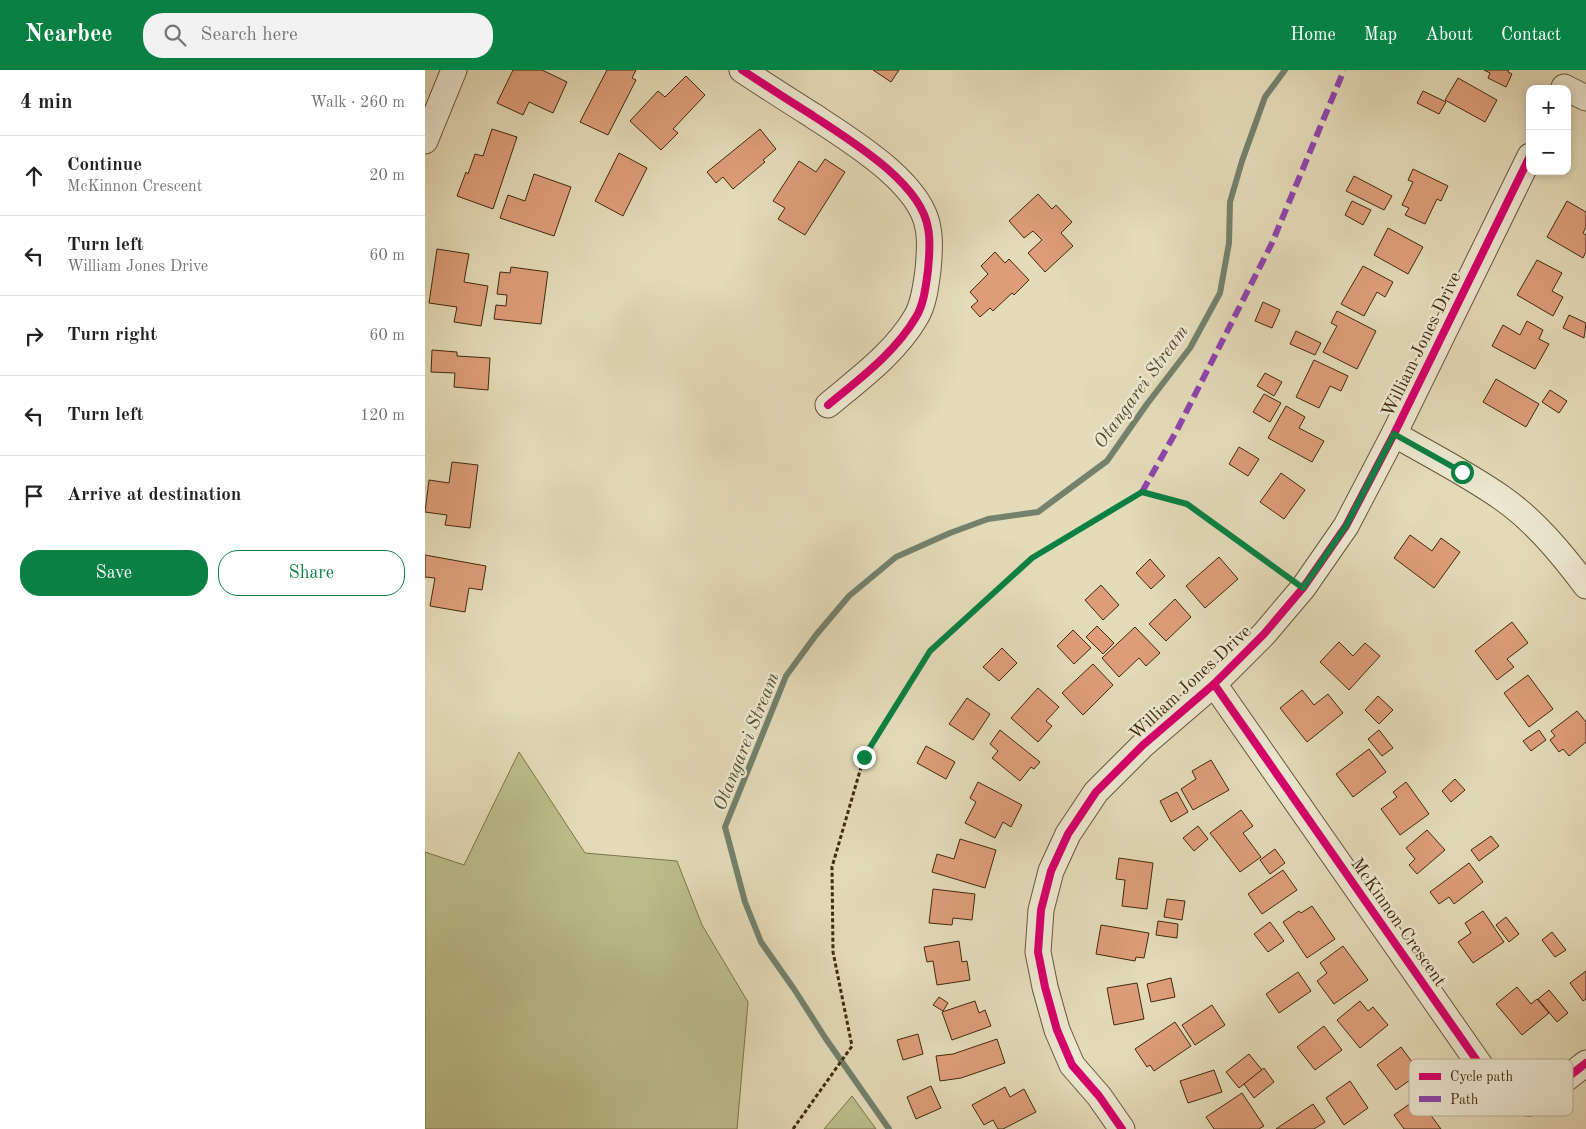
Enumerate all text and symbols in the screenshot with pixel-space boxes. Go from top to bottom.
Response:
search box [143,13,493,58]
icon: search [161,21,189,49]
text: Nearbee [25,23,113,47]
text: Search here [201,26,298,45]
text: Home [1290,26,1336,44]
text: Map [1364,26,1397,44]
text: About [1425,26,1473,44]
text: Contact [1501,26,1561,44]
map controls [1526,85,1571,175]
button: + [1526,85,1571,130]
text: 4 min [20,92,73,113]
text: Walk · 260 m [310,95,405,111]
button: − [1526,130,1571,175]
text: Continue [67,156,142,175]
icon: ahead [20,162,48,190]
text: 20 m [369,168,405,184]
text: McKinnon Crescent [67,179,202,195]
text: Turn left [67,236,144,255]
icon: left [20,242,48,270]
text: 60 m [369,248,405,264]
text: William Jones Drive [67,259,208,275]
street label: William Jones Drive [1379,269,1465,420]
icon: right [20,322,48,350]
water label: Otangarei Stream [1091,322,1193,452]
text: Turn right [67,326,157,345]
text: 60 m [369,328,405,344]
icon: left [20,402,48,430]
text: Turn left [67,406,144,425]
text: 120 m [360,408,405,424]
route start [1451,461,1474,484]
icon: arrive [20,482,48,510]
text: Arrive at destination [67,486,241,505]
button: Save [20,550,208,596]
button: Share [218,550,405,596]
street label: William Jones Drive [1126,622,1255,743]
water label: Otangarei Stream [711,670,784,814]
route end [853,746,876,769]
street label: McKinnon Crescent [1347,855,1449,990]
legend [1409,1059,1573,1116]
text: Cycle path [1450,1070,1513,1084]
text: Path [1450,1093,1479,1107]

